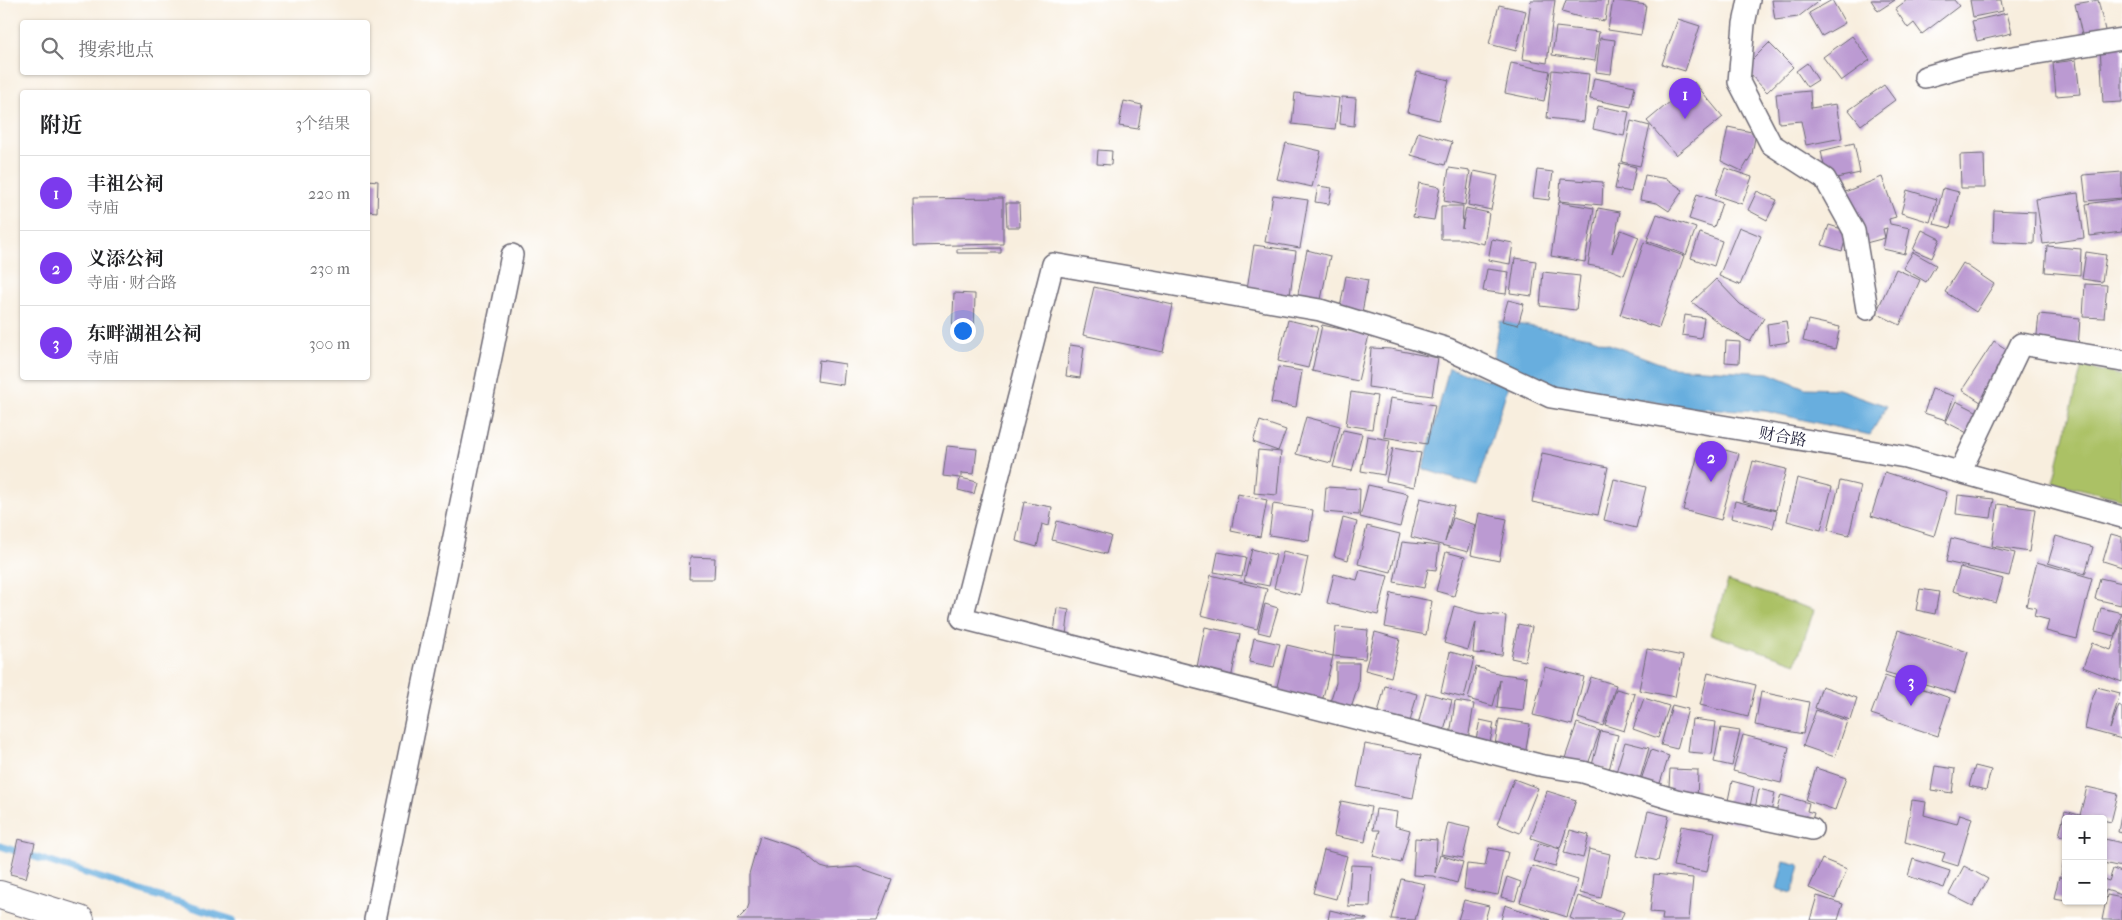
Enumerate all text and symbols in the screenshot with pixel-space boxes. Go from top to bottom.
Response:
search box [20,20,370,75]
icon: search [38,34,66,62]
text: 搜索地点 [78,39,154,61]
pin: 1 [1669,78,1701,119]
text: 附近 [40,113,82,137]
text: 3个结果 [295,114,350,133]
text: 丰祖公祠 [87,173,163,195]
text: 1 [53,184,59,203]
text: 220 m [308,184,350,203]
text: 寺庙 [87,198,119,217]
text: 义添公祠 [87,248,163,270]
text: 2 [52,259,60,278]
text: 230 m [310,259,350,278]
text: 寺庙 · 财合路 [87,273,177,292]
your location [950,318,976,344]
text: 东畔湖祖公祠 [87,323,201,345]
text: 3 [53,334,59,353]
text: 300 m [309,334,350,353]
text: 寺庙 [87,348,119,367]
street label: 财合路 [1758,423,1808,450]
pin: 2 [1695,441,1727,482]
pin: 3 [1895,665,1927,706]
map controls [2062,815,2107,905]
button: + [2062,815,2107,860]
button: − [2062,860,2107,905]

